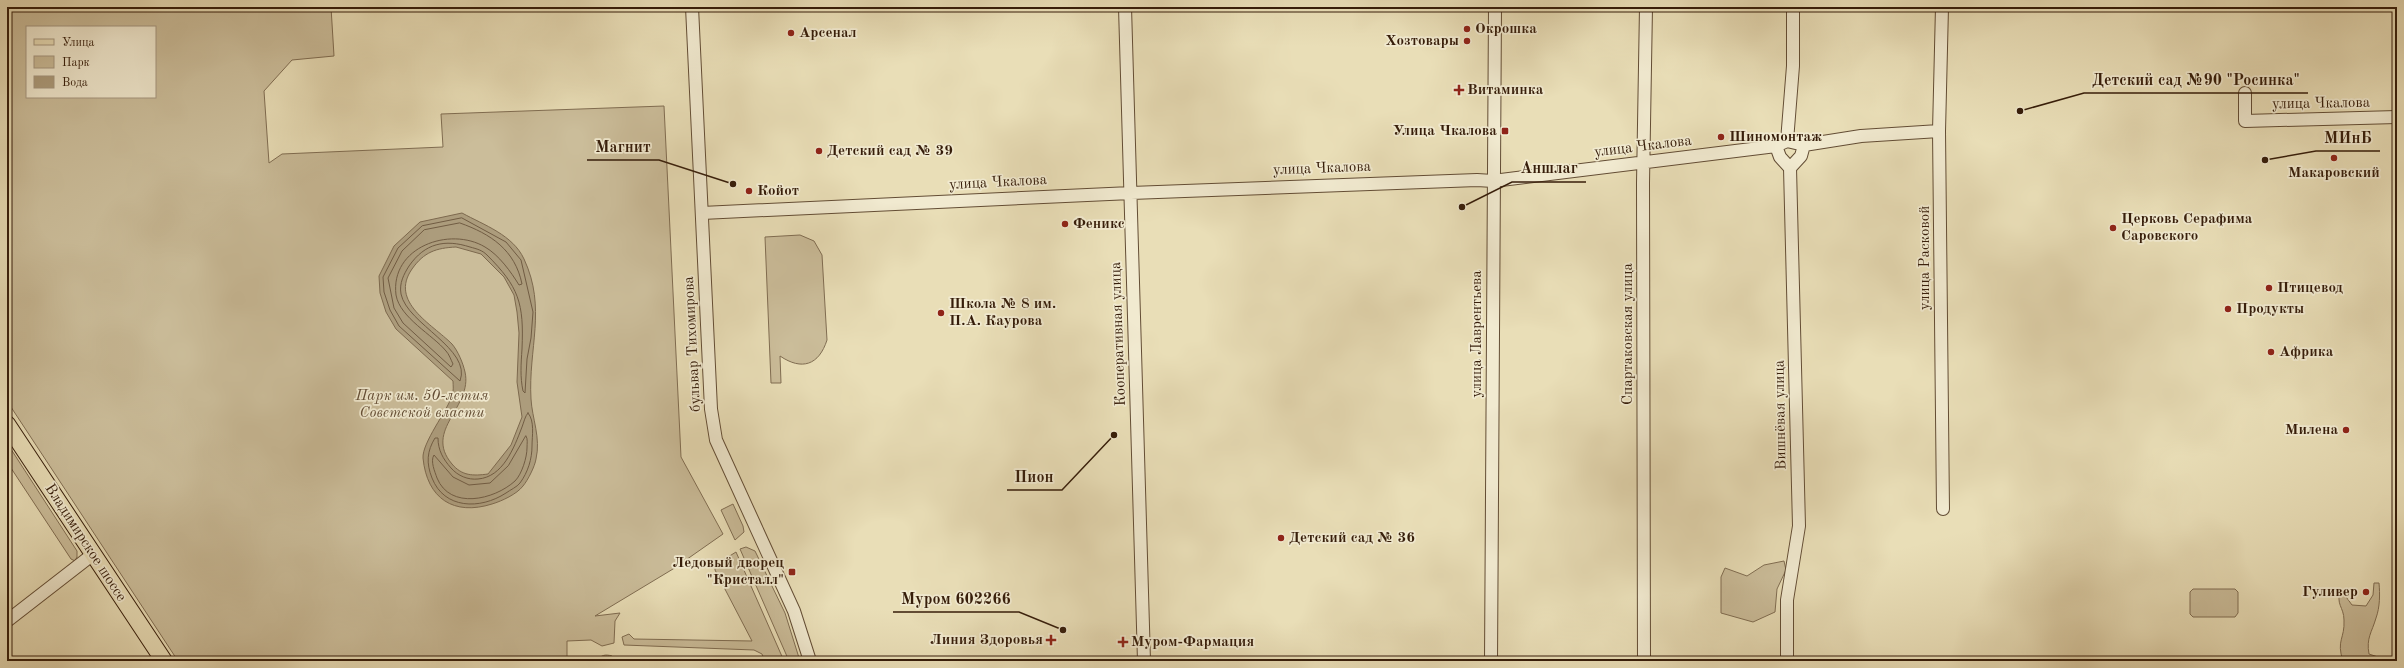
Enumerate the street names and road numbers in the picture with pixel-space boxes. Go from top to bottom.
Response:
street label: улица Чкалова [2272,96,2371,112]
street label: улица Чкалова [1593,134,1693,160]
street label: улица Чкалова [1273,160,1372,178]
street label: улица Чкалова [949,173,1048,193]
street label: улица Расковой [1918,206,1933,310]
street label: Кооперативная улица [1109,261,1129,406]
street label: Спартаковская улица [1621,262,1636,405]
street label: улица Лаврентьева [1470,270,1485,398]
street label: бульвар Тихомирова [682,275,704,412]
street label: Вишнёвая улица [1773,359,1789,470]
street label: Владимирское шоссе [41,482,129,604]

